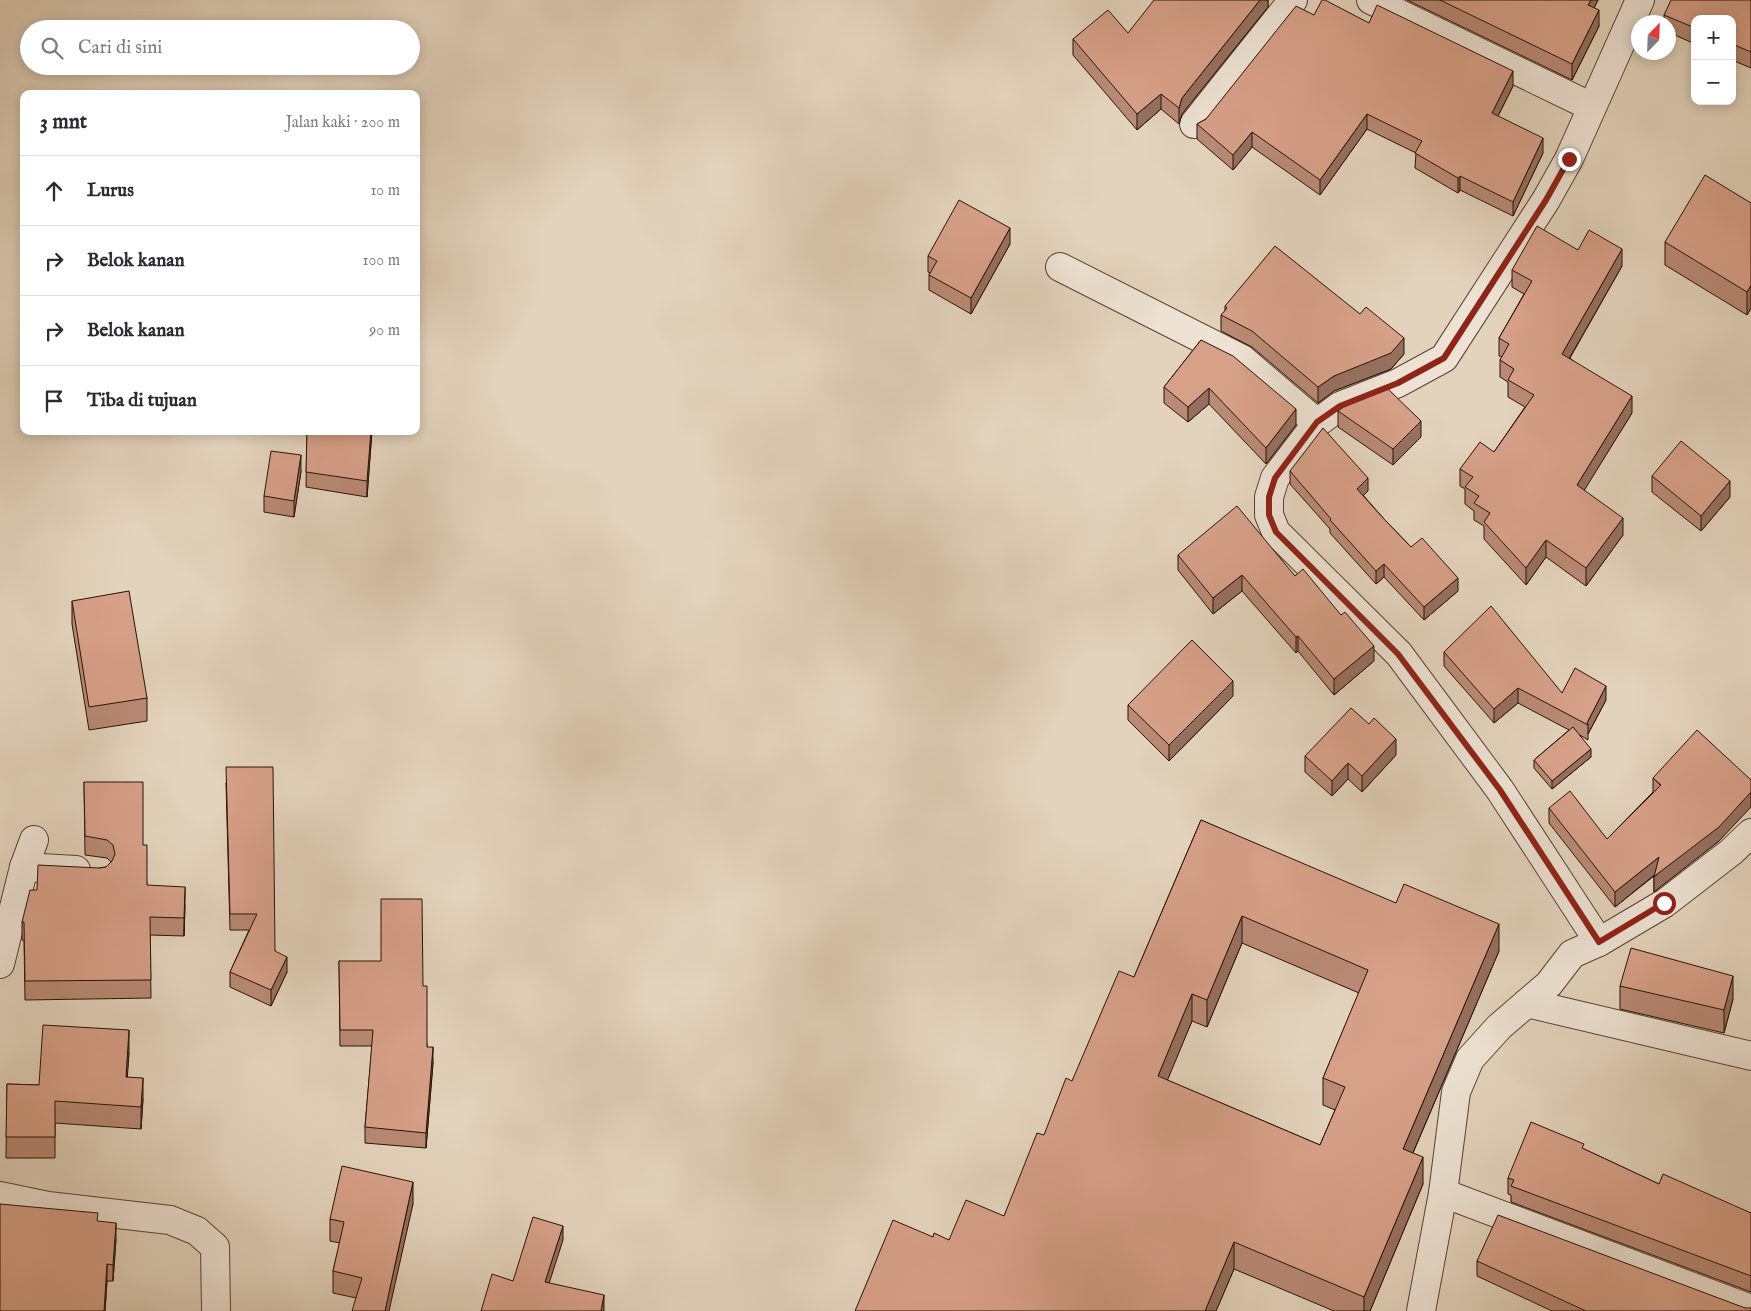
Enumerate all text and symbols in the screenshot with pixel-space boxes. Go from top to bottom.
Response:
north arrow [1631,15,1676,60]
map controls [1691,15,1736,105]
button: + [1691,15,1736,60]
search box [20,20,420,75]
icon: search [38,34,66,62]
text: Cari di sini [78,36,162,60]
button: − [1691,60,1736,105]
text: 3 mnt [40,109,87,136]
text: Jalan kaki · 200 m [286,113,400,133]
route end [1558,148,1581,171]
icon: ahead [40,177,68,205]
text: Lurus [87,179,134,203]
text: 10 m [370,181,400,201]
icon: right [40,247,68,275]
text: Belok kanan [87,249,185,273]
text: 100 m [363,251,400,271]
icon: right [40,317,68,345]
text: Belok kanan [87,319,185,343]
text: 90 m [369,321,400,341]
icon: arrive [40,387,68,415]
text: Tiba di tujuan [87,389,197,413]
route start [1653,892,1676,915]

